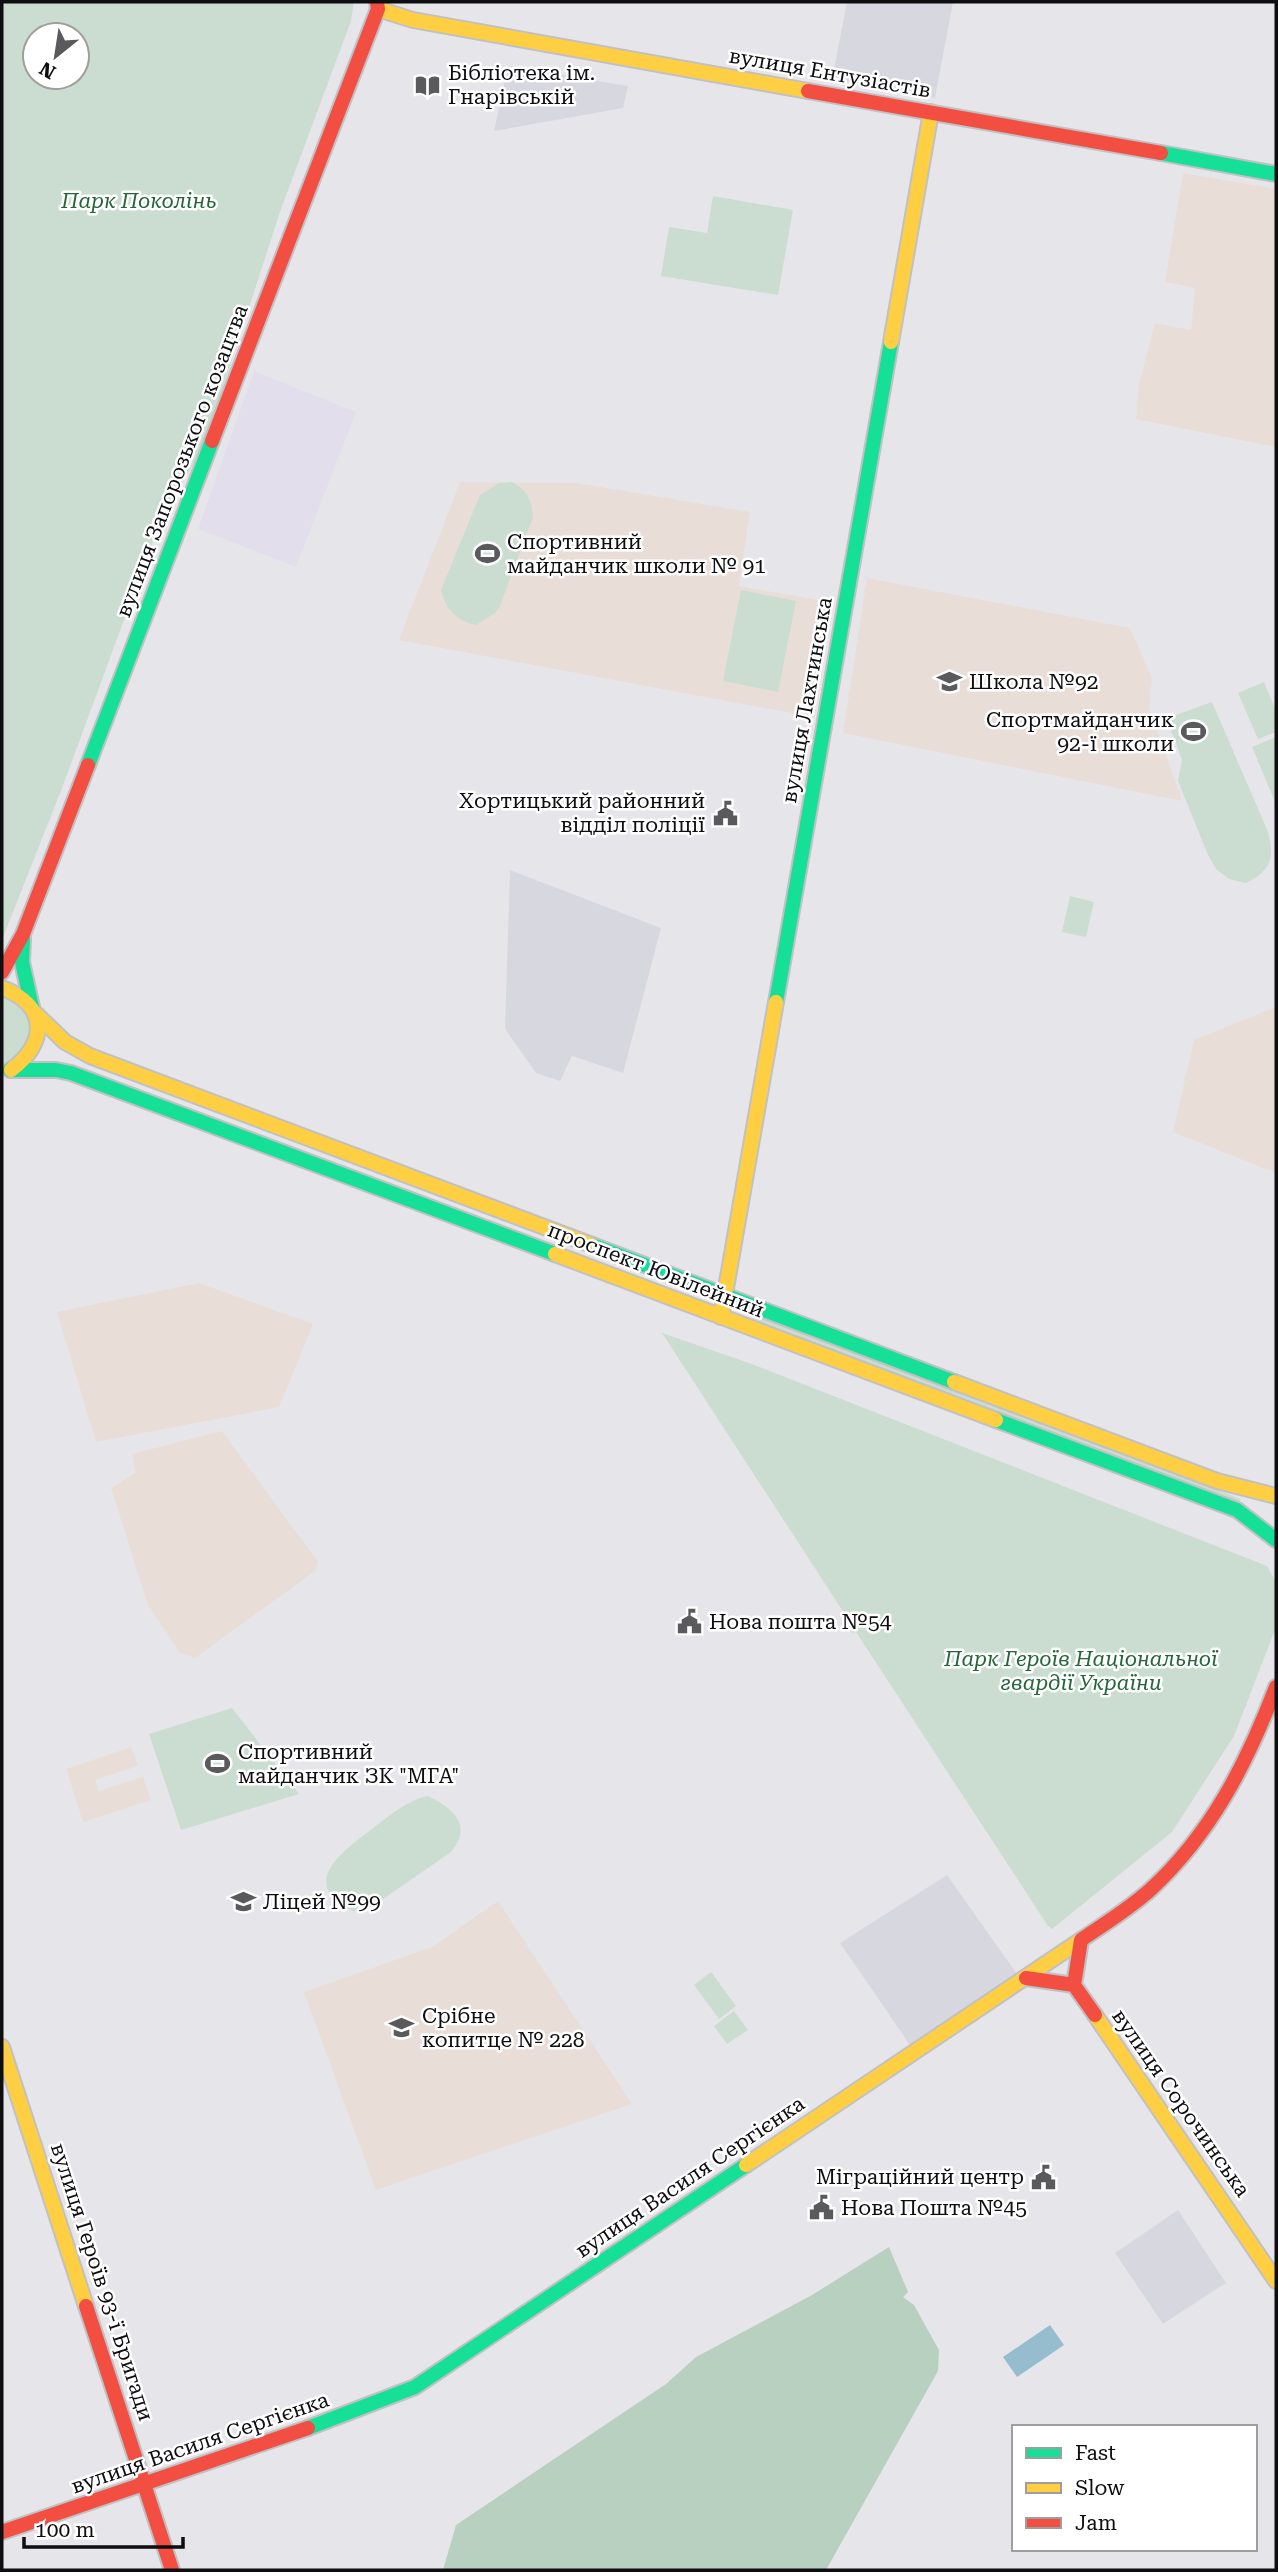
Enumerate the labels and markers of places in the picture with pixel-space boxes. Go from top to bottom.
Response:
place label: Бібліотека ім. Гнарівській [448,61,595,109]
library icon: Бібліотека ім. Гнарівській [414,71,442,99]
place label: Спортивний майданчик школи № 91 [507,530,766,578]
sports icon: Спортивний майданчик школи № 91 [473,540,501,568]
school or university icon: Школа №92 [935,668,963,696]
place label: Школа №92 [969,670,1099,694]
place label: Спортмайданчик 92-ї школи [986,708,1174,756]
sports icon: Спортмайданчик 92-ї школи [1180,718,1208,746]
place label: Хортицький районний відділ поліції [459,789,705,837]
public building icon: Хортицький районний відділ поліції [711,799,739,827]
public building icon: Нова пошта №54 [675,1608,703,1636]
place label: Нова пошта №54 [709,1610,892,1634]
place label: Спортивний майданчик ЗК "МГА" [238,1740,459,1788]
sports icon: Спортивний майданчик ЗК "МГА" [204,1750,232,1778]
school or university icon: Ліцей №99 [229,1888,257,1916]
place label: Ліцей №99 [263,1890,381,1914]
place label: Срібне копитце № 228 [422,2004,584,2052]
school or university icon: Срібне копитце № 228 [388,2014,416,2042]
public building icon: Міграційний центр [1030,2163,1058,2191]
place label: Міграційний центр [816,2165,1024,2189]
public building icon: Нова Пошта №45 [807,2194,835,2222]
place label: Нова Пошта №45 [841,2196,1027,2220]

